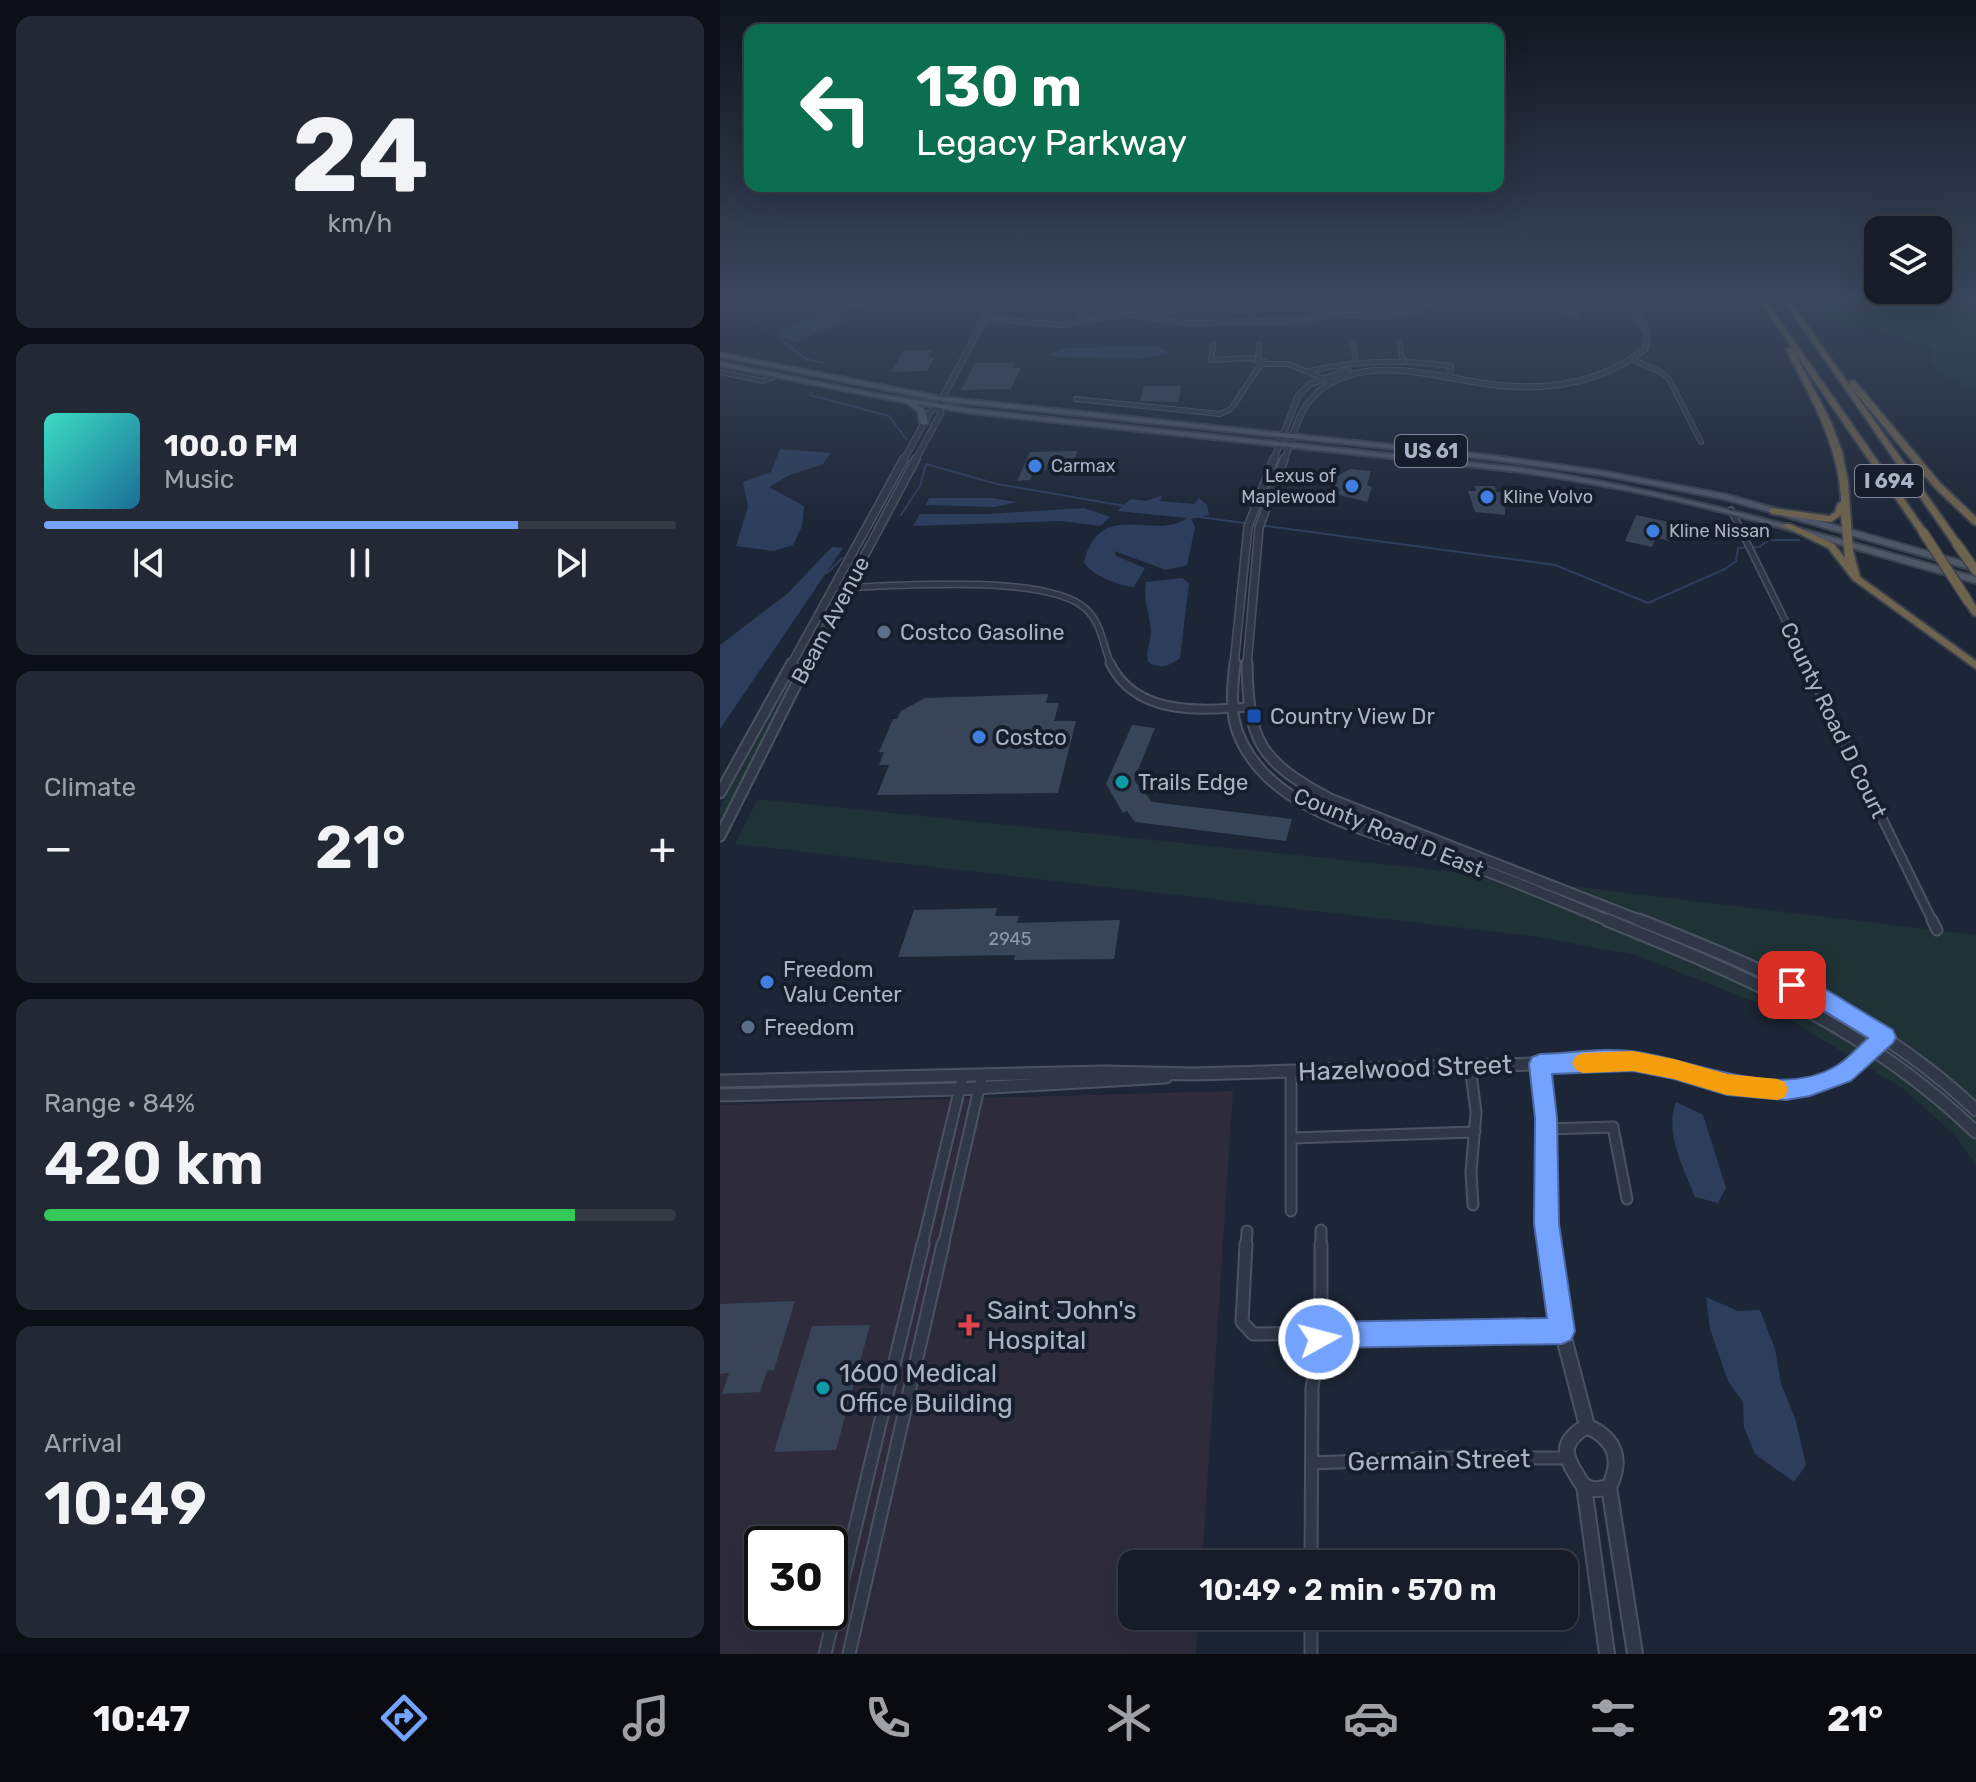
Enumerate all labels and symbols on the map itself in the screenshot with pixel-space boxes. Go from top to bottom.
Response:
road number: US 61 [1395,435,1467,467]
place label: Carmax [1051,455,1116,477]
marker: Carmax [1026,457,1044,475]
place label: Lexus of Maplewood [1241,465,1336,508]
road number: I 694 [1855,465,1923,497]
marker: Lexus of Maplewood [1343,477,1361,495]
place label: Kline Volvo [1503,486,1593,508]
marker: Kline Volvo [1478,488,1496,506]
place label: Kline Nissan [1669,520,1770,542]
marker: Kline Nissan [1644,522,1662,540]
street label: Beam Avenue [786,552,875,689]
street label: County Road D Court [1774,618,1893,823]
place label: Costco Gasoline [900,619,1065,646]
marker: Costco Gasoline [875,623,893,641]
place label: Country View Dr [1270,703,1435,730]
marker: Country View Dr [1245,707,1263,725]
place label: Costco [995,724,1067,751]
marker: Costco [970,728,988,746]
place label: Trails Edge [1138,769,1248,796]
marker: Trails Edge [1113,773,1131,791]
street label: County Road D East [1290,782,1488,883]
house number: 2945 [989,928,1031,950]
pin [1758,951,1826,1019]
place label: Freedom Valu Center [783,956,902,1008]
marker: Freedom Valu Center [758,973,776,991]
place label: Freedom [764,1014,855,1041]
marker: Freedom [739,1018,757,1036]
street label: Hazelwood Street [1297,1049,1513,1088]
place label: Saint John's Hospital [987,1295,1137,1356]
position arrow [1277,1297,1361,1381]
marker: Saint John's Hospital [958,1314,980,1336]
place label: 1600 Medical Office Building [839,1358,1013,1419]
marker: 1600 Medical Office Building [814,1379,832,1397]
street label: Germain Street [1347,1443,1531,1478]
speed limit sign: 30 [744,1526,848,1630]

